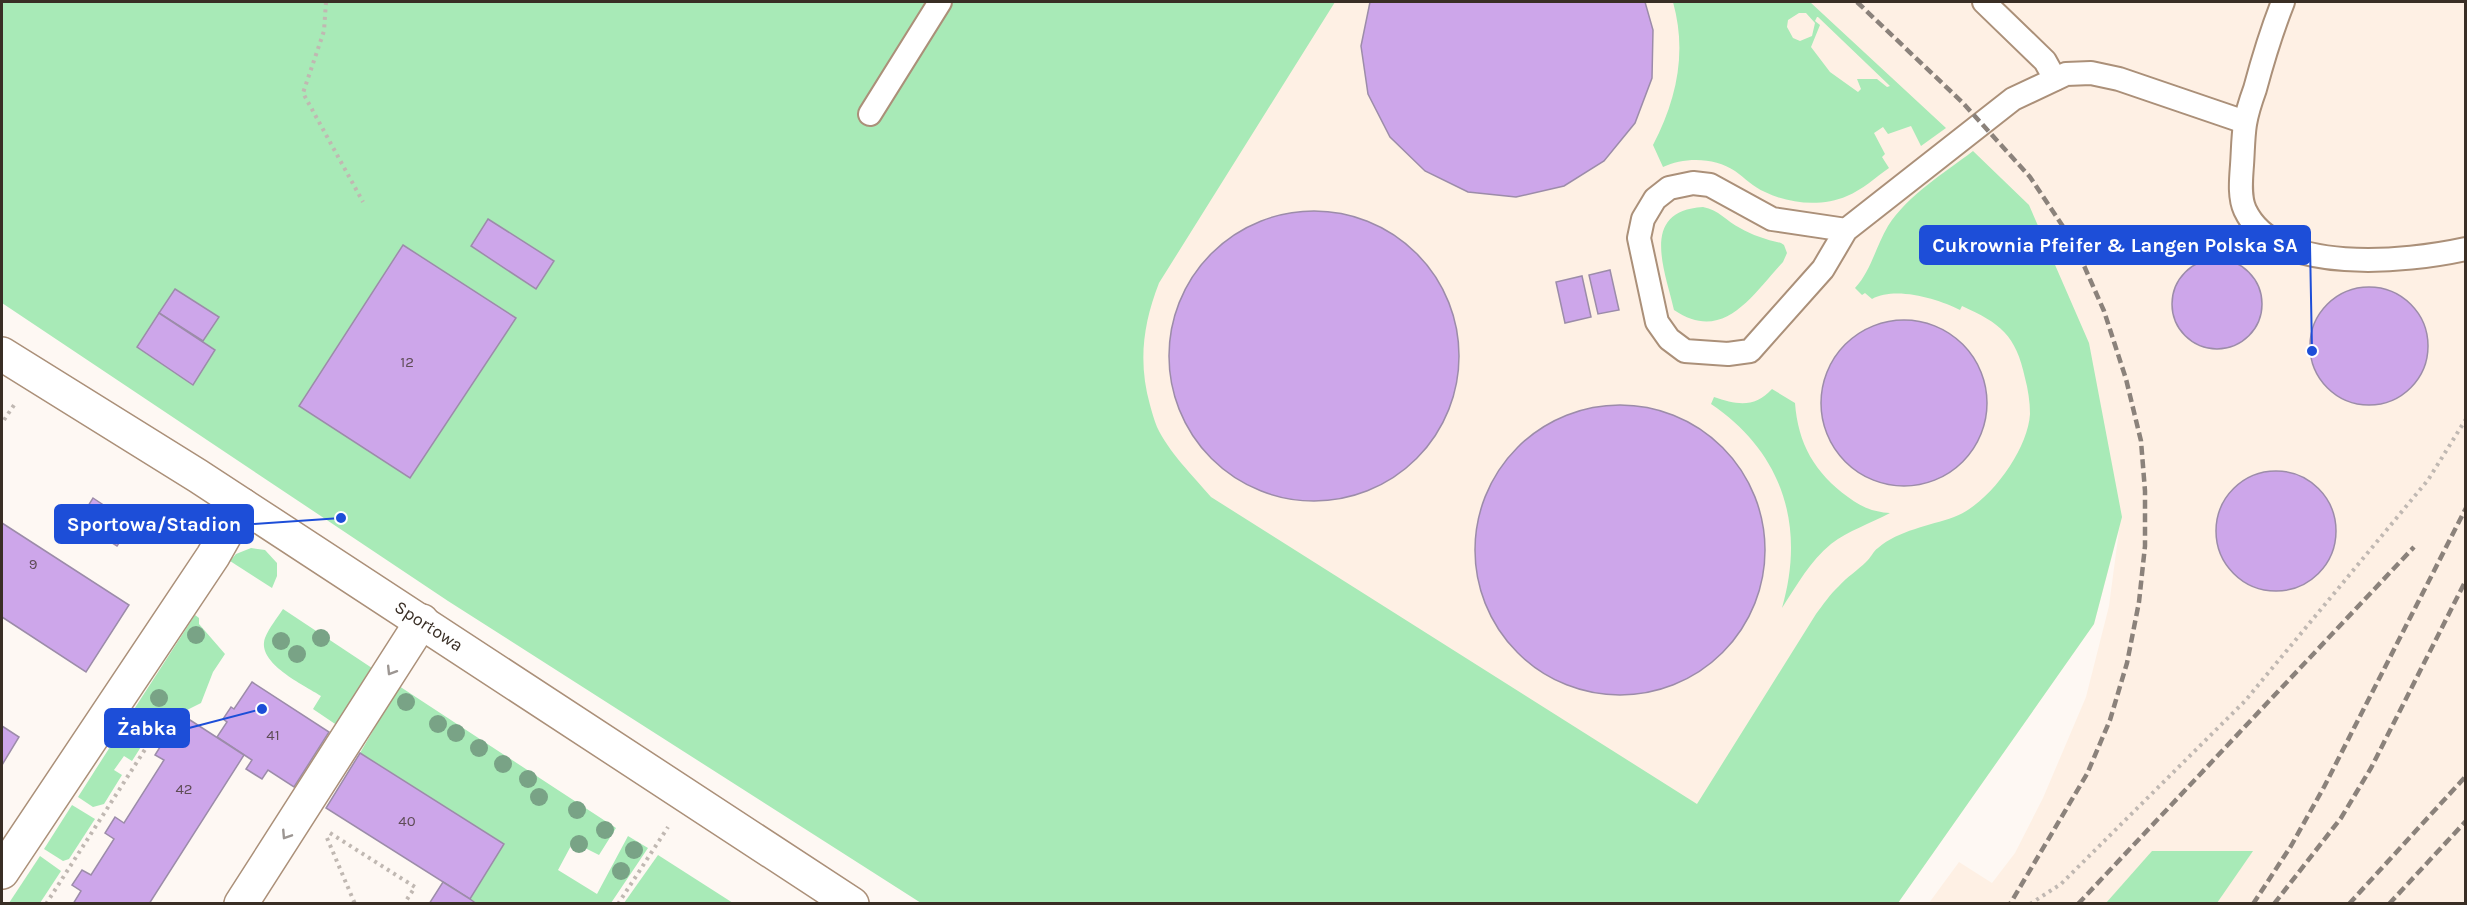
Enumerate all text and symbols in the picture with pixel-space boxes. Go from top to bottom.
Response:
callout: Cukrownia Pfeifer & Langen Polska SA [1920,226,2310,264]
text: Cukrownia Pfeifer & Langen Polska SA [1932,234,2298,257]
house number: 12 [400,353,414,371]
callout: Sportowa/Stadion [55,505,253,543]
text: Sportowa/Stadion [67,513,241,536]
house number: 9 [29,555,37,573]
street label: Sportowa [391,596,467,656]
one-way arrow [387,665,399,675]
callout: Żabka [105,709,189,747]
text: Żabka [117,717,177,740]
house number: 41 [266,726,280,744]
house number: 42 [175,780,193,798]
house number: 40 [398,812,416,830]
one-way arrow [281,829,293,839]

